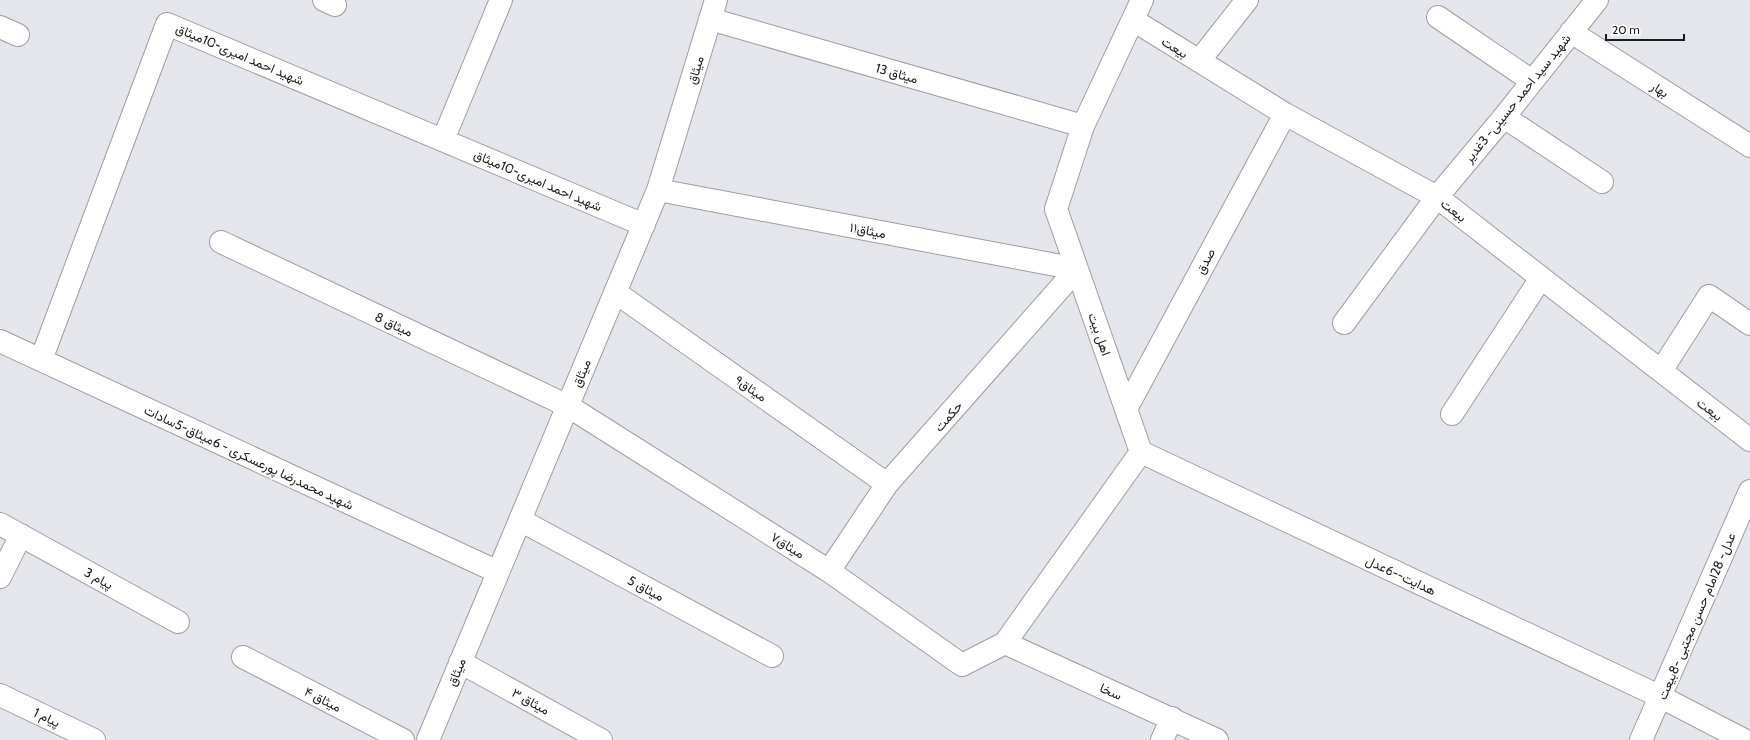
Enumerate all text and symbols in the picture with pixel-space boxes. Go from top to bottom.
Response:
scale bar [1606,16,1684,42]
street label: شهید احمد امیری-10میثاق [173,20,306,89]
text: 20 m [1612,22,1640,37]
street label: شهید سید احمد حسینی- 3غدیر [1459,30,1575,167]
street label: بیعت [1159,33,1191,61]
street label: میثاق [683,54,708,87]
street label: میثاق 13 [874,59,920,88]
street label: بهار [1647,77,1672,102]
street label: شهید احمد امیری-10میثاق [471,146,604,215]
street label: بیعت [1438,195,1470,225]
street label: میثاق۱۱ [848,219,888,242]
street label: صدق [1192,245,1219,277]
street label: میثاق 8 [372,308,415,341]
street label: اهل بیت [1084,310,1115,358]
street label: میثاق [568,356,595,390]
street label: میثاق۹ [731,371,770,406]
street label: بیعت [1694,394,1726,424]
street label: حکمت [931,397,966,434]
street label: شهید محمدرضا پورعسکری - 6میثاق-5سادات [141,401,356,515]
street label: میثاق۷ [768,528,808,562]
street label: عدل- 28امام حسن مجتبی -8بیعت [1653,530,1740,702]
street label: هدایت--6عدل [1363,552,1439,599]
street label: پیام 3 [81,564,116,594]
street label: میثاق 5 [625,572,667,605]
street label: میثاق [443,655,470,689]
street label: سخا [1097,679,1125,703]
street label: میثاق ۴ [301,683,344,716]
street label: میثاق ۳ [509,684,553,719]
street label: پیام 1 [30,704,63,732]

